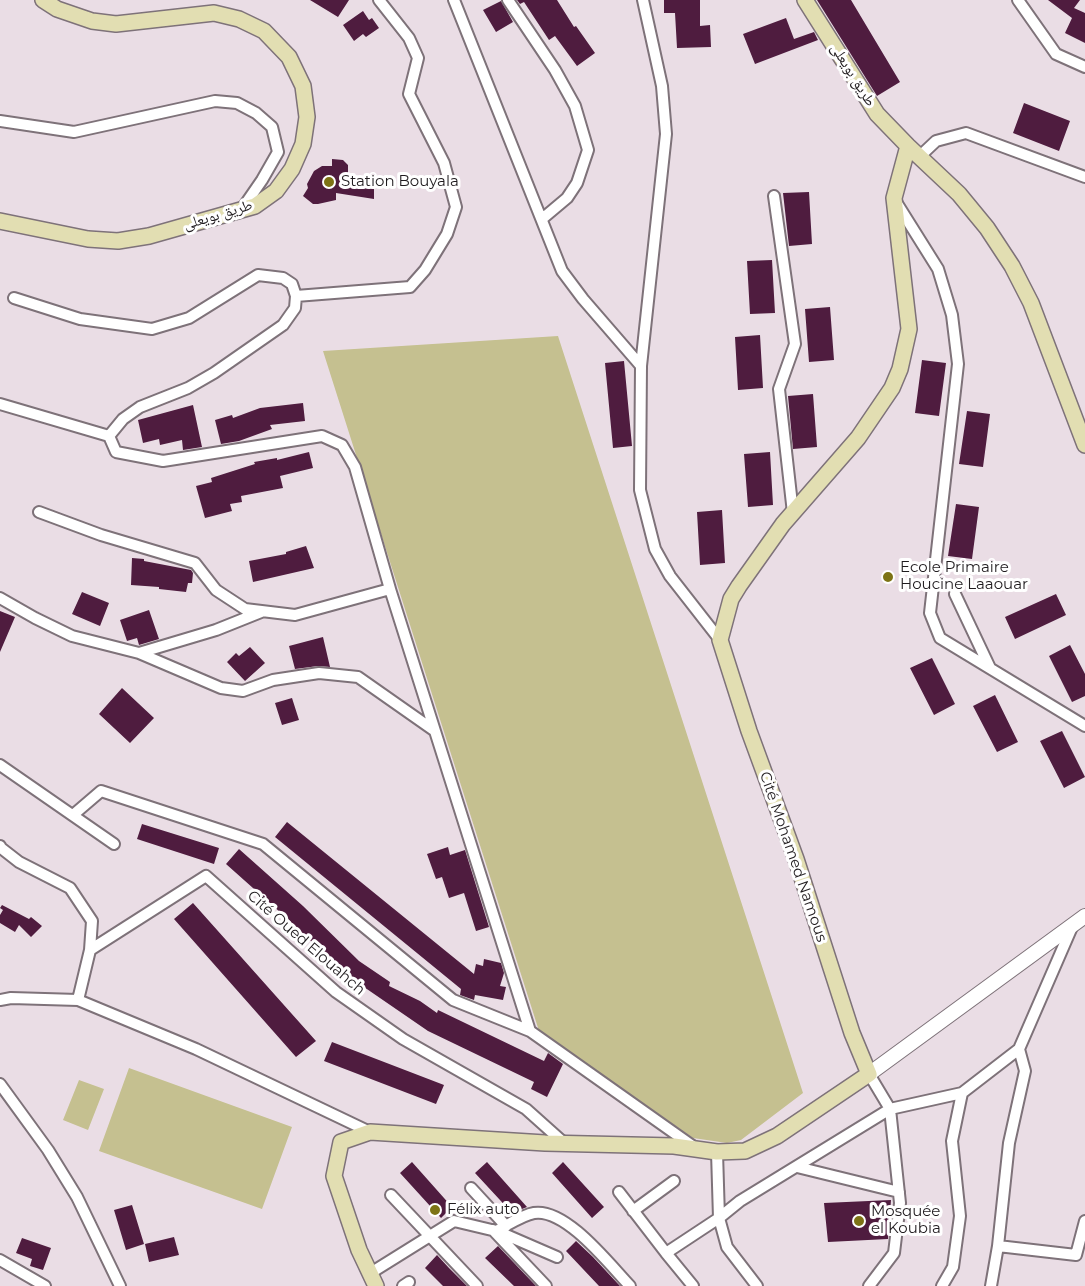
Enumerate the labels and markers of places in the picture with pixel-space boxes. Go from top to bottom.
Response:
place label: Station Bouyala [341,173,459,191]
marker: Station Bouyala [322,175,336,189]
place label: Ecole Primaire Houcine Laaouar [900,559,1028,594]
marker: Ecole Primaire Houcine Laaouar [881,570,895,584]
place label: Félix auto [447,1201,519,1219]
marker: Félix auto [428,1203,442,1217]
place label: Mosquée el Koubia [871,1203,941,1238]
marker: Mosquée el Koubia [852,1214,866,1228]

